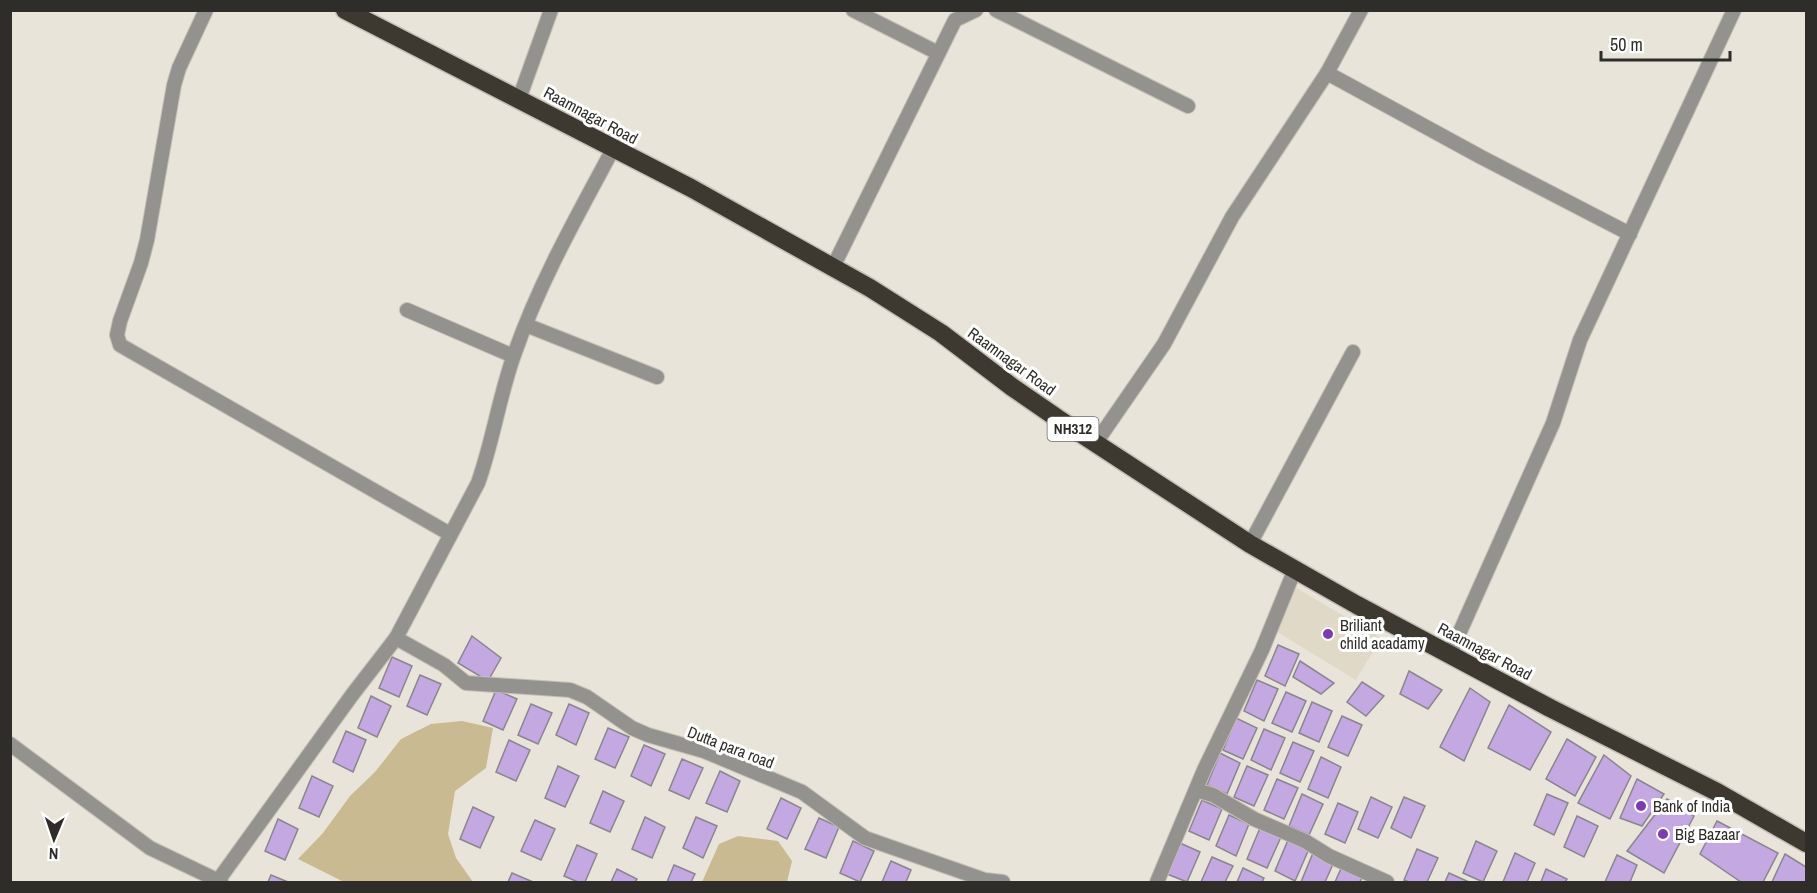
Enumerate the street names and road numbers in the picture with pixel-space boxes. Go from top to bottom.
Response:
street label: Raamnagar Road [540,81,642,149]
street label: Raamnagar Road [964,322,1060,400]
road number: NH312 [1048,417,1098,441]
street label: Raamnagar Road [1434,617,1536,685]
street label: Dutta para road [684,720,778,774]

